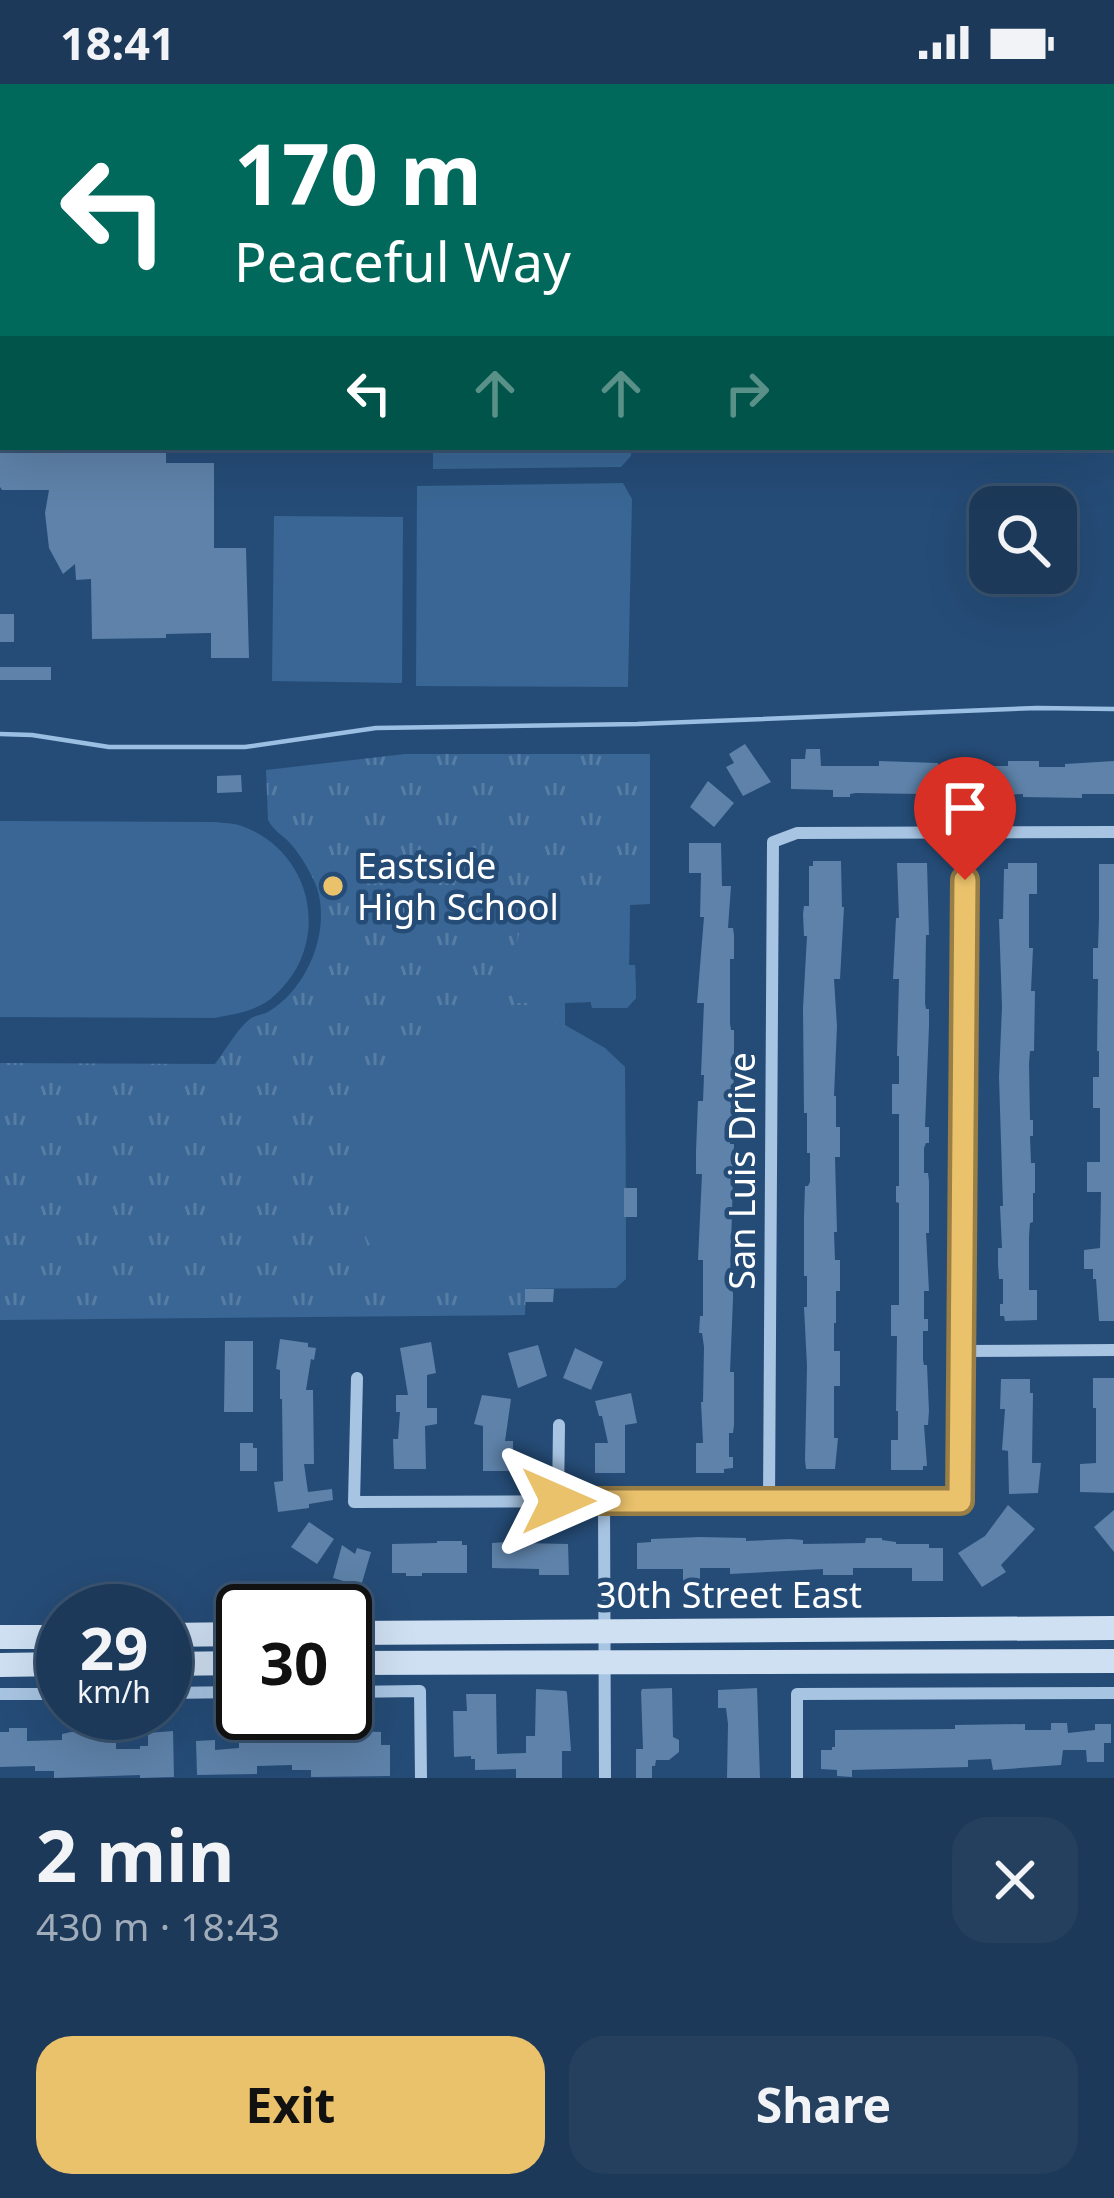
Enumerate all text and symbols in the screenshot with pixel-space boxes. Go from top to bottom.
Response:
text: 18:41 [60,12,176,73]
text: 170 m [234,115,482,230]
icon: left [36,132,192,288]
text: Peaceful Way [234,224,571,298]
icon: left [336,360,402,426]
icon: ahead [462,360,528,426]
icon: ahead [588,360,654,426]
icon: right [714,360,780,426]
map controls [969,486,1077,594]
button: search [969,486,1077,594]
pin [914,757,1016,880]
icon: arrive [932,775,998,841]
place label: Eastside High School [357,841,559,931]
marker: Eastside High School [320,873,346,899]
street label: San Luis Drive [717,1052,766,1290]
position arrow [495,1438,621,1564]
street label: 30th Street East [596,1570,862,1619]
speed limit sign: 30 [216,1584,372,1740]
text: 29 [80,1606,148,1688]
text: km/h [77,1671,151,1712]
text: 2 min [36,1805,234,1903]
button: close [952,1817,1078,1943]
text: 430 m · 18:43 [36,1899,280,1952]
button: Exit [36,2036,545,2174]
button: Share [569,2036,1078,2174]

